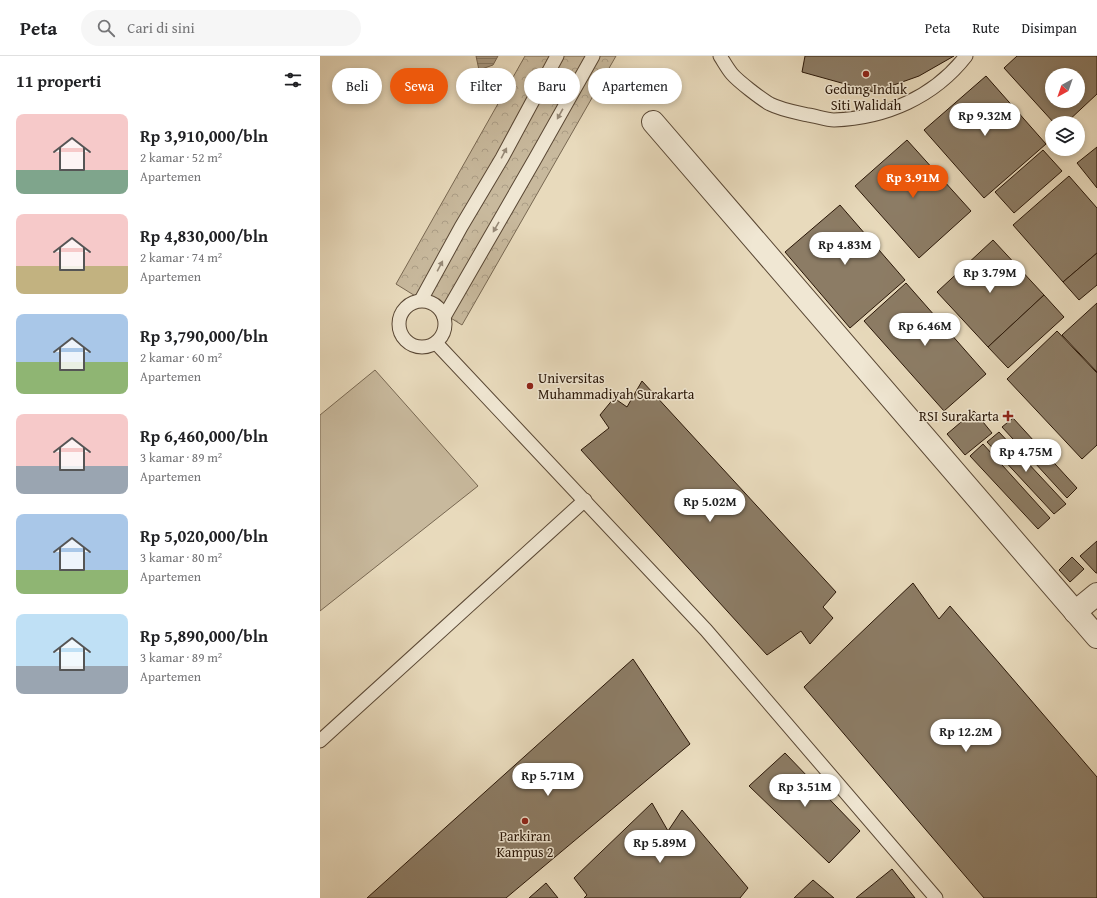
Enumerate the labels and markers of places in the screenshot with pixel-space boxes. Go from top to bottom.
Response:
marker: Gedung Induk Siti Walidah [861,69,871,79]
place label: Gedung Induk Siti Walidah [825,79,908,115]
pin: Rp 9.32M [944,103,1026,137]
pin: Rp 3.91M [872,165,954,199]
pin: Rp 4.83M [804,232,886,266]
pin: Rp 3.79M [949,260,1031,294]
pin: Rp 6.46M [884,313,966,347]
place label: Universitas Muhammadiyah Surakarta [538,368,695,404]
marker: Universitas Muhammadiyah Surakarta [525,381,535,391]
place label: RSI Surakarta [919,406,999,426]
marker: RSI Surakarta [1002,410,1014,422]
pin: Rp 4.75M [985,439,1067,473]
pin: Rp 5.02M [669,489,751,523]
pin: Rp 12.2M [925,719,1007,753]
pin: Rp 5.71M [507,763,589,797]
pin: Rp 3.51M [764,774,846,808]
marker: Parkiran Kampus 2 [520,816,530,826]
place label: Parkiran Kampus 2 [497,826,553,862]
pin: Rp 5.89M [619,830,701,864]

